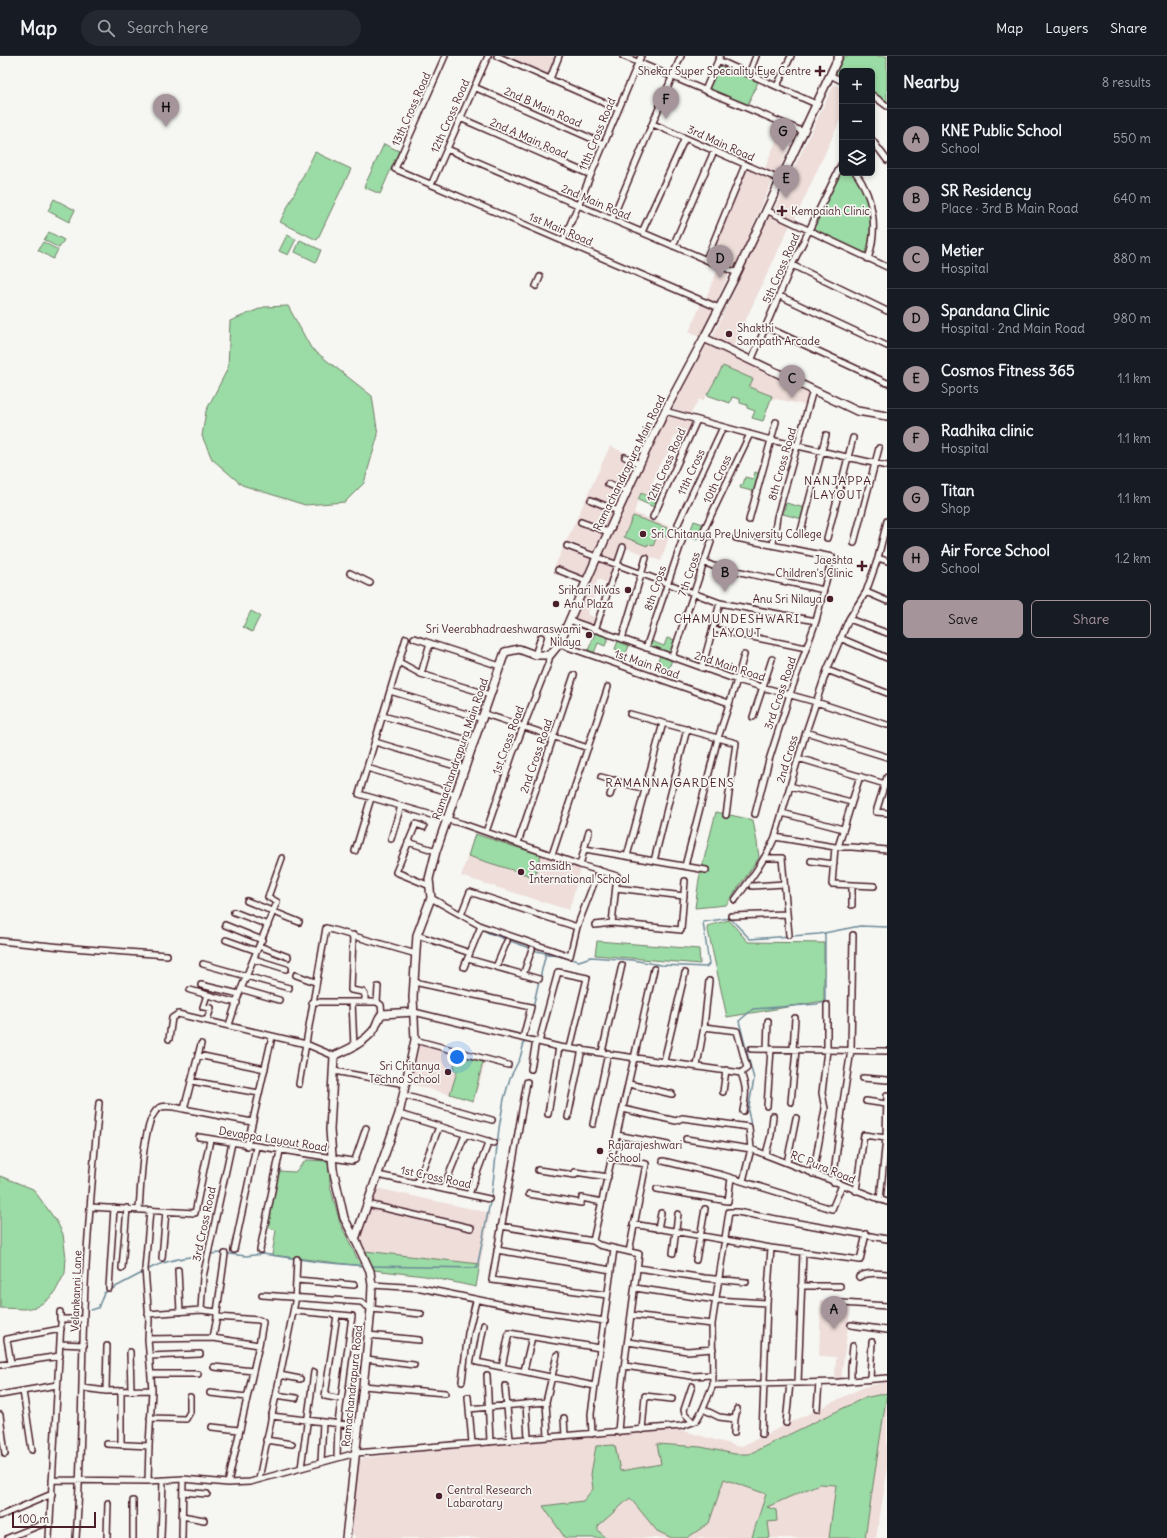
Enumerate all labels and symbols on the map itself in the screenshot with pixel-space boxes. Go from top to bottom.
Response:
place label: Shekar Super Speciality Eye Centre [638,64,811,78]
marker: Shekar Super Speciality Eye Centre [814,65,826,77]
street label: 13th Cross Road [388,69,434,148]
street label: 12th Cross Road [427,76,473,155]
street label: 2nd B Main Road [502,84,585,131]
pin: F [653,86,679,119]
pin: H [153,94,179,127]
street label: 11th Cross Road [575,95,619,172]
street label: 2nd A Main Road [488,115,570,162]
pin: G [770,118,796,151]
street label: 3rd Main Road [685,122,757,164]
pin: E [773,165,799,198]
street label: 2nd Main Road [559,181,633,223]
place label: Kempaiah Clinic [791,204,870,218]
marker: Kempaiah Clinic [776,205,788,217]
street label: 1st Main Road [527,209,596,249]
street label: 5th Cross Road [759,230,803,305]
pin: D [707,245,733,278]
place label: Shakthi Sampath Arcade [737,321,820,348]
marker: Shakthi Sampath Arcade [724,329,734,339]
pin: C [779,365,805,398]
street label: Ramachandrapura Main Road [590,392,668,533]
street label: 12th Cross Road [643,425,689,504]
street label: 8th Cross Road [765,425,799,502]
street label: 11th Cross [674,447,708,497]
street label: 10th Cross [700,452,734,506]
district label: NANJAPPA LAYOUT [804,473,872,502]
place label: Sri Chitanya Pre University College [651,527,822,541]
marker: Sri Chitanya Pre University College [638,529,648,539]
street label: 7th Cross [675,550,703,598]
place label: Jaeshta Children's Clinic [775,553,853,580]
pin: B [712,559,738,592]
marker: Jaeshta Children's Clinic [856,560,868,572]
street label: 8th Cross [641,564,669,612]
place label: Srihari Nivas [558,583,620,597]
marker: Srihari Nivas [623,585,633,595]
place label: Anu Sri Nilaya [753,592,822,606]
marker: Anu Sri Nilaya [825,594,835,604]
place label: Anu Plaza [564,597,613,611]
marker: Anu Plaza [551,599,561,609]
district label: CHAMUNDESHWARI LAYOUT [674,611,800,640]
place label: Sri Veerabhadraeshwaraswami Nilaya [426,622,581,649]
marker: Sri Veerabhadraeshwaraswami Nilaya [584,630,594,640]
street label: 1st Main Road [613,646,682,682]
street label: 2nd Main Road [693,648,768,684]
street label: 3rd Cross Road [761,654,799,731]
street label: Ramachandrapura Main Road [429,676,491,822]
street label: 1st Cross Road [489,703,527,776]
street label: 2nd Cross Road [517,717,555,795]
street label: 2nd Cross [773,733,801,785]
district label: RAMANNA GARDENS [605,775,735,790]
place label: Samsidh International School [529,859,630,886]
marker: Samsidh International School [516,867,526,877]
your location [447,1047,467,1067]
place label: Sri Chitanya Techno School [369,1059,440,1086]
marker: Sri Chitanya Techno School [443,1067,453,1077]
street label: Devappa Layout Road [218,1123,329,1155]
place label: Rajarajeshwari School [608,1138,682,1165]
marker: Rajarajeshwari School [595,1146,605,1156]
street label: RC Pura Road [788,1148,858,1187]
street label: 1st Cross Road [399,1163,473,1191]
street label: 3rd Cross Road [189,1185,219,1263]
street label: Velankanni Lane [68,1250,84,1332]
pin: A [821,1296,847,1329]
street label: Ramachandrapura Road [339,1324,365,1448]
place label: Central Research Labarotary [447,1483,532,1510]
marker: Central Research Labarotary [434,1491,444,1501]
scale bar [12,1510,96,1529]

